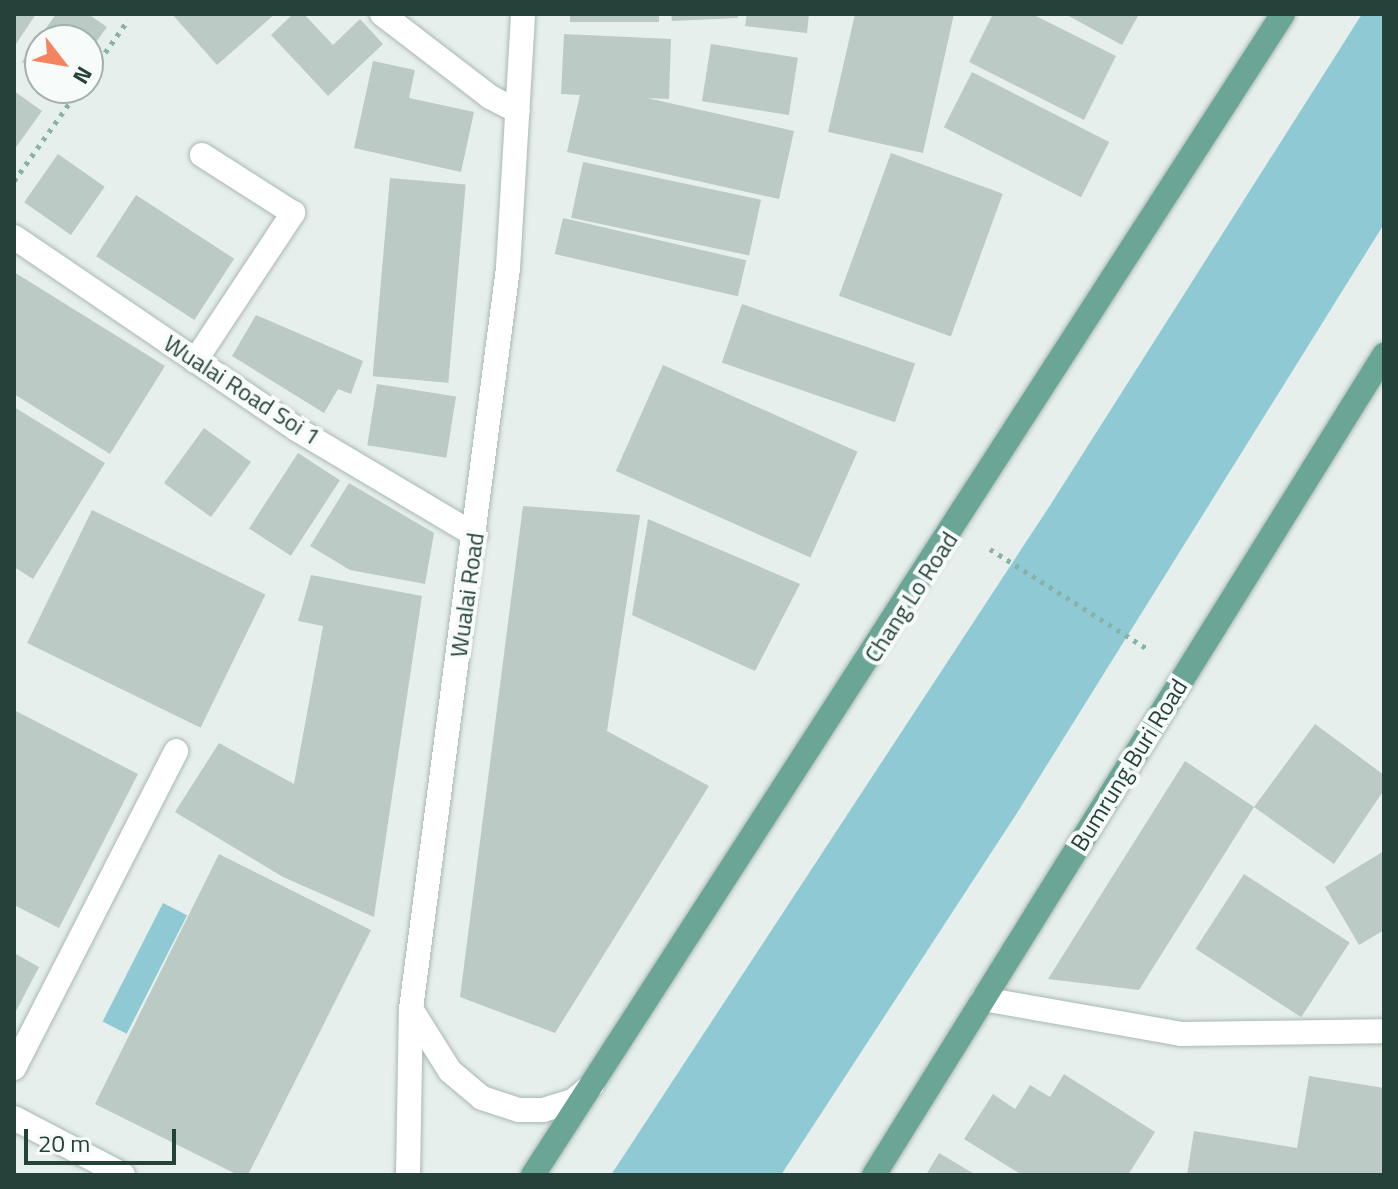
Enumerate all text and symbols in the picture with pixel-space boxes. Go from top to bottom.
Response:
north arrow [24,24,104,104]
text: N [64,60,101,91]
street label: Wualai Road Soi 1 [158,329,326,451]
street label: Chang Lo Road [858,526,964,668]
street label: Wualai Road [444,531,490,659]
street label: Bumrung Buri Road [1064,674,1194,856]
scale bar [28,1113,180,1163]
text: 20 m [38,1125,90,1161]

